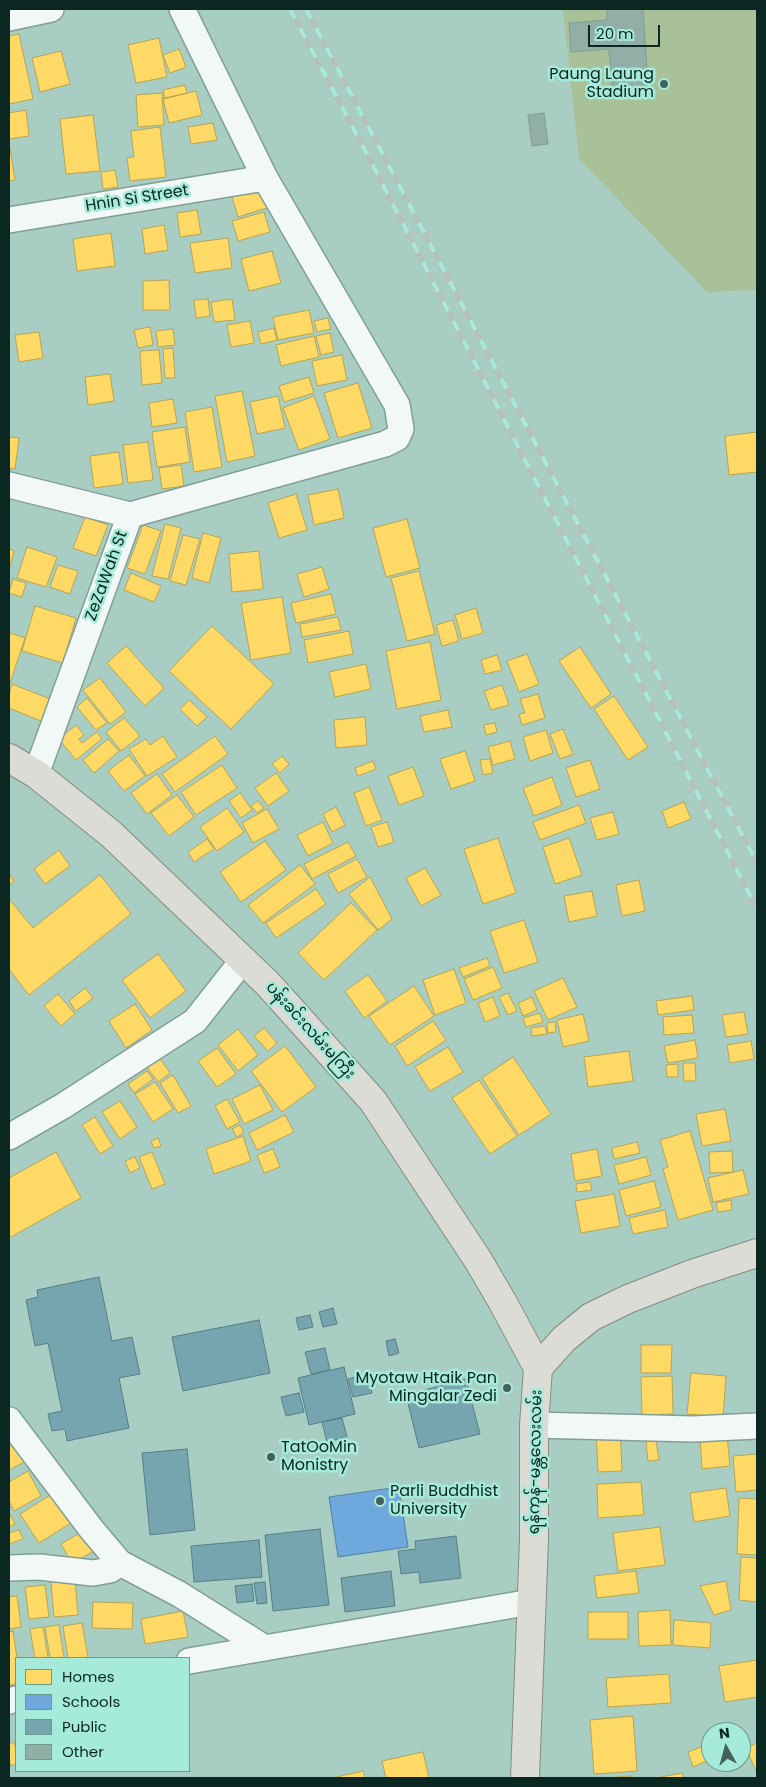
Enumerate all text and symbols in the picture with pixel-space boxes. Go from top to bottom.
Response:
scale bar [591,15,664,47]
text: 20 m [596,23,634,44]
place label: Paung Laung Stadium [549,65,654,103]
marker: Paung Laung Stadium [658,78,670,90]
street label: Hnin Si Street [84,181,190,217]
street label: ZeZaWah St [82,528,132,624]
street label: ပန်းခင်းလမ်းမကြီး [261,978,359,1084]
place label: Myotaw Htaik Pan Mingalar Zedi [355,1369,497,1407]
marker: Myotaw Htaik Pan Mingalar Zedi [501,1382,513,1394]
street label: ရန်ကုန်-မန္တလေးလမ်း [525,1389,547,1535]
place label: TatOoMin Monistry [281,1438,357,1476]
marker: TatOoMin Monistry [265,1451,277,1463]
place label: Parli Buddhist University [390,1482,498,1520]
marker: Parli Buddhist University [374,1495,386,1507]
legend [15,1657,190,1772]
text: Homes [62,1666,115,1687]
text: Schools [62,1691,120,1712]
text: Public [62,1716,107,1737]
north arrow [701,1722,751,1772]
text: N [718,1723,731,1744]
text: Other [62,1741,104,1762]

